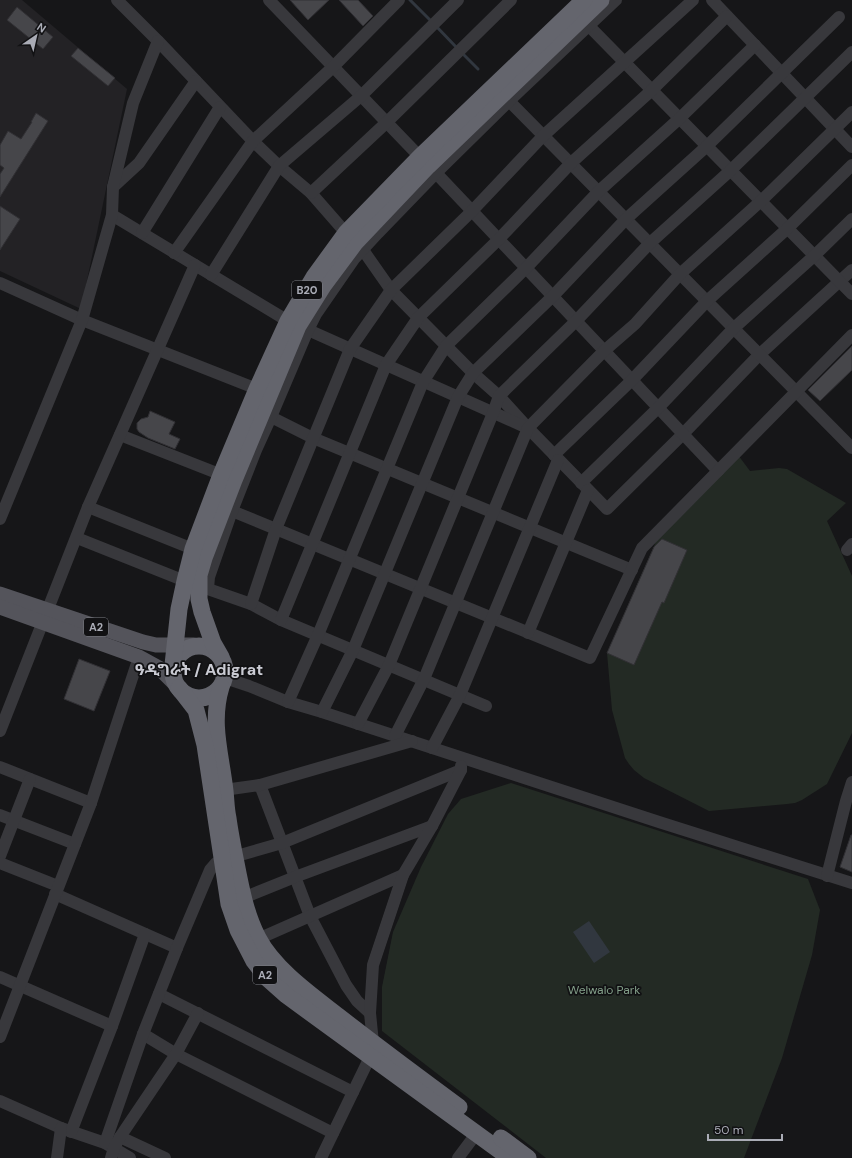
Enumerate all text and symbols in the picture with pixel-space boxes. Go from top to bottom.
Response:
north arrow [16,16,56,56]
text: N [34,20,49,36]
road number: B20 [292,281,322,299]
road number: A2 [84,618,108,636]
district label: ዓዲግራት / Adigrat [135,659,263,680]
road number: A2 [253,966,277,984]
park label: Welwalo Park [568,982,640,998]
scale bar [708,1116,782,1142]
text: 50 m [714,1122,743,1138]

